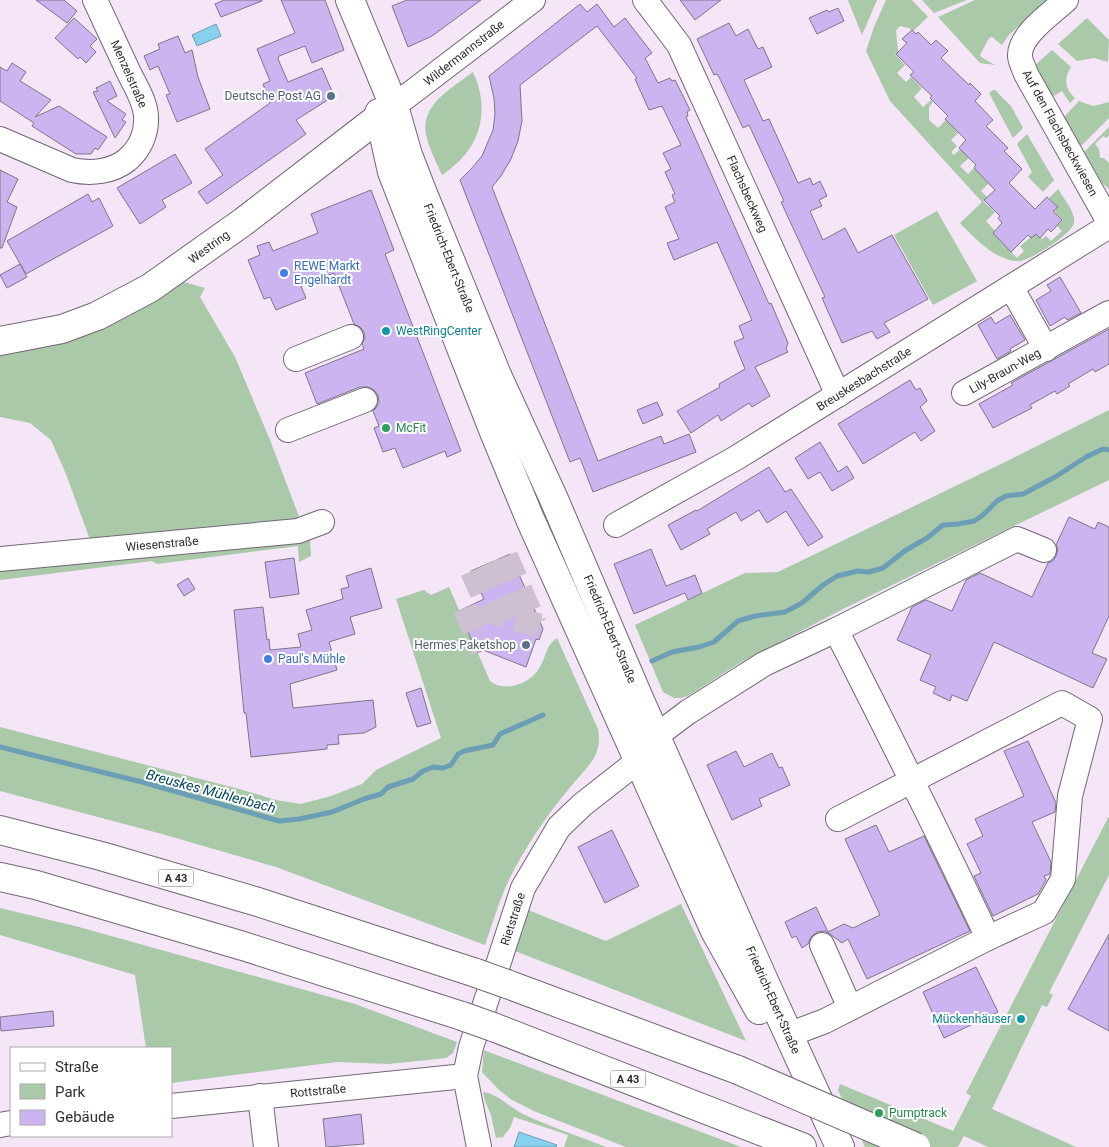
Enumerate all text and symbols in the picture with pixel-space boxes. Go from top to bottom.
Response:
street label: Wildermannstraße [421,17,507,89]
street label: Menzelstraße [108,38,150,110]
street label: Auf den Flachsbeckwiesen [1019,67,1101,199]
place label: Deutsche Post AG [224,89,321,103]
marker: Deutsche Post AG [325,90,337,102]
street label: Flachsbeckweg [724,153,770,235]
street label: Friedrich-Ebert-Straße [421,201,477,315]
street label: Westring [186,227,232,267]
place label: REWE Markt Engelhardt [294,259,360,287]
marker: REWE Markt Engelhardt [278,267,290,279]
place label: WestRingCenter [396,324,482,338]
marker: WestRingCenter [380,325,392,337]
street label: Breuskesbachstraße [814,344,914,414]
street label: Lily-Braun-Weg [967,346,1043,396]
place label: McFit [396,421,426,435]
marker: McFit [380,422,392,434]
street label: Wiesenstraße [125,534,199,554]
street label: Friedrich-Ebert-Straße [581,573,639,685]
place label: Hermes Paketshop [414,638,516,652]
marker: Hermes Paketshop [520,639,532,651]
place label: Paul's Mühle [278,652,345,666]
marker: Paul's Mühle [262,653,274,665]
water label: Breuskes Mühlenbach [144,766,278,816]
road number: A 43 [158,870,194,886]
street label: Rietstraße [498,891,528,947]
street label: Friedrich-Ebert-Straße [743,944,803,1056]
place label: Mückenhäuser [932,1012,1011,1026]
marker: Mückenhäuser [1015,1013,1027,1025]
legend [10,1047,172,1137]
text: Straße [55,1058,99,1076]
road number: A 43 [610,1070,646,1088]
street label: Rottstraße [289,1082,347,1100]
text: Park [55,1083,86,1101]
place label: Pumptrack [889,1106,948,1120]
marker: Pumptrack [873,1107,885,1119]
text: Gebäude [55,1108,114,1126]

